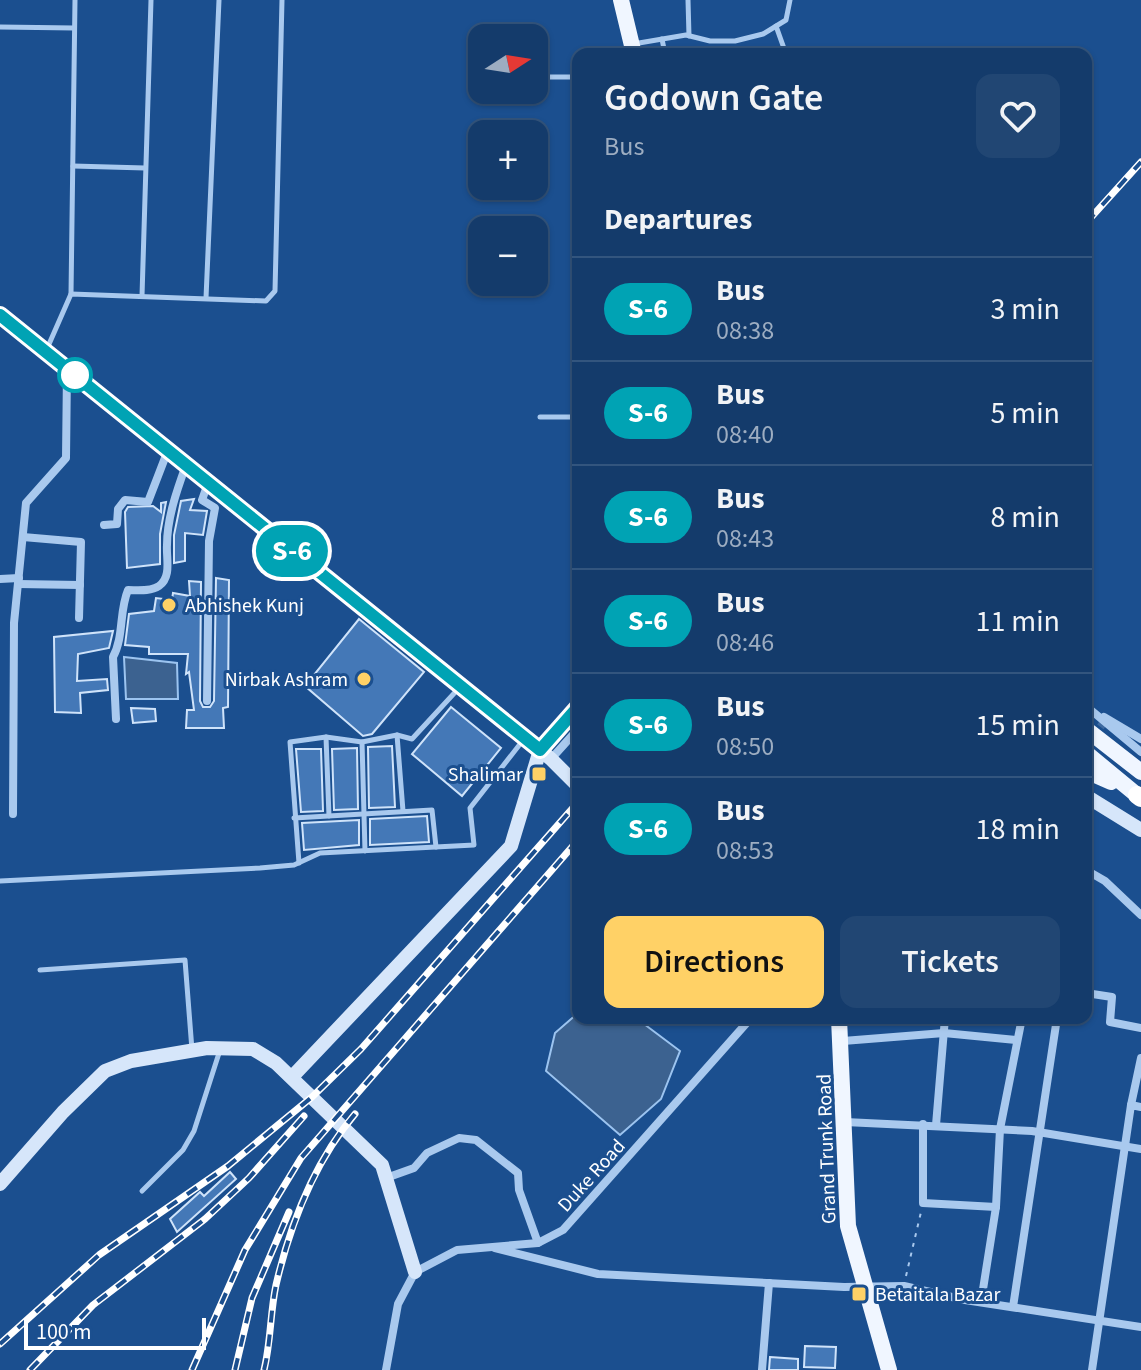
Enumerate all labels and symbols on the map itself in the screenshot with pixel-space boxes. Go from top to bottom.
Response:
north arrow [468,24,548,104]
unlabelled marker [58,358,92,392]
line badge: S-6 [246,525,338,577]
place label: Abhishek Kunj [185,592,304,620]
marker: Abhishek Kunj [160,596,178,614]
place label: Nirbak Ashram [225,666,348,694]
marker: Nirbak Ashram [355,670,373,688]
place label: Shalimar [448,761,523,789]
marker: Shalimar [530,765,548,783]
street label: Grand Trunk Road [810,1073,844,1225]
street label: Duke Road [551,1133,632,1218]
place label: Betaitala Bazar [875,1281,1000,1309]
marker: Betaitala Bazar [850,1285,868,1303]
scale bar [24,1314,206,1350]

